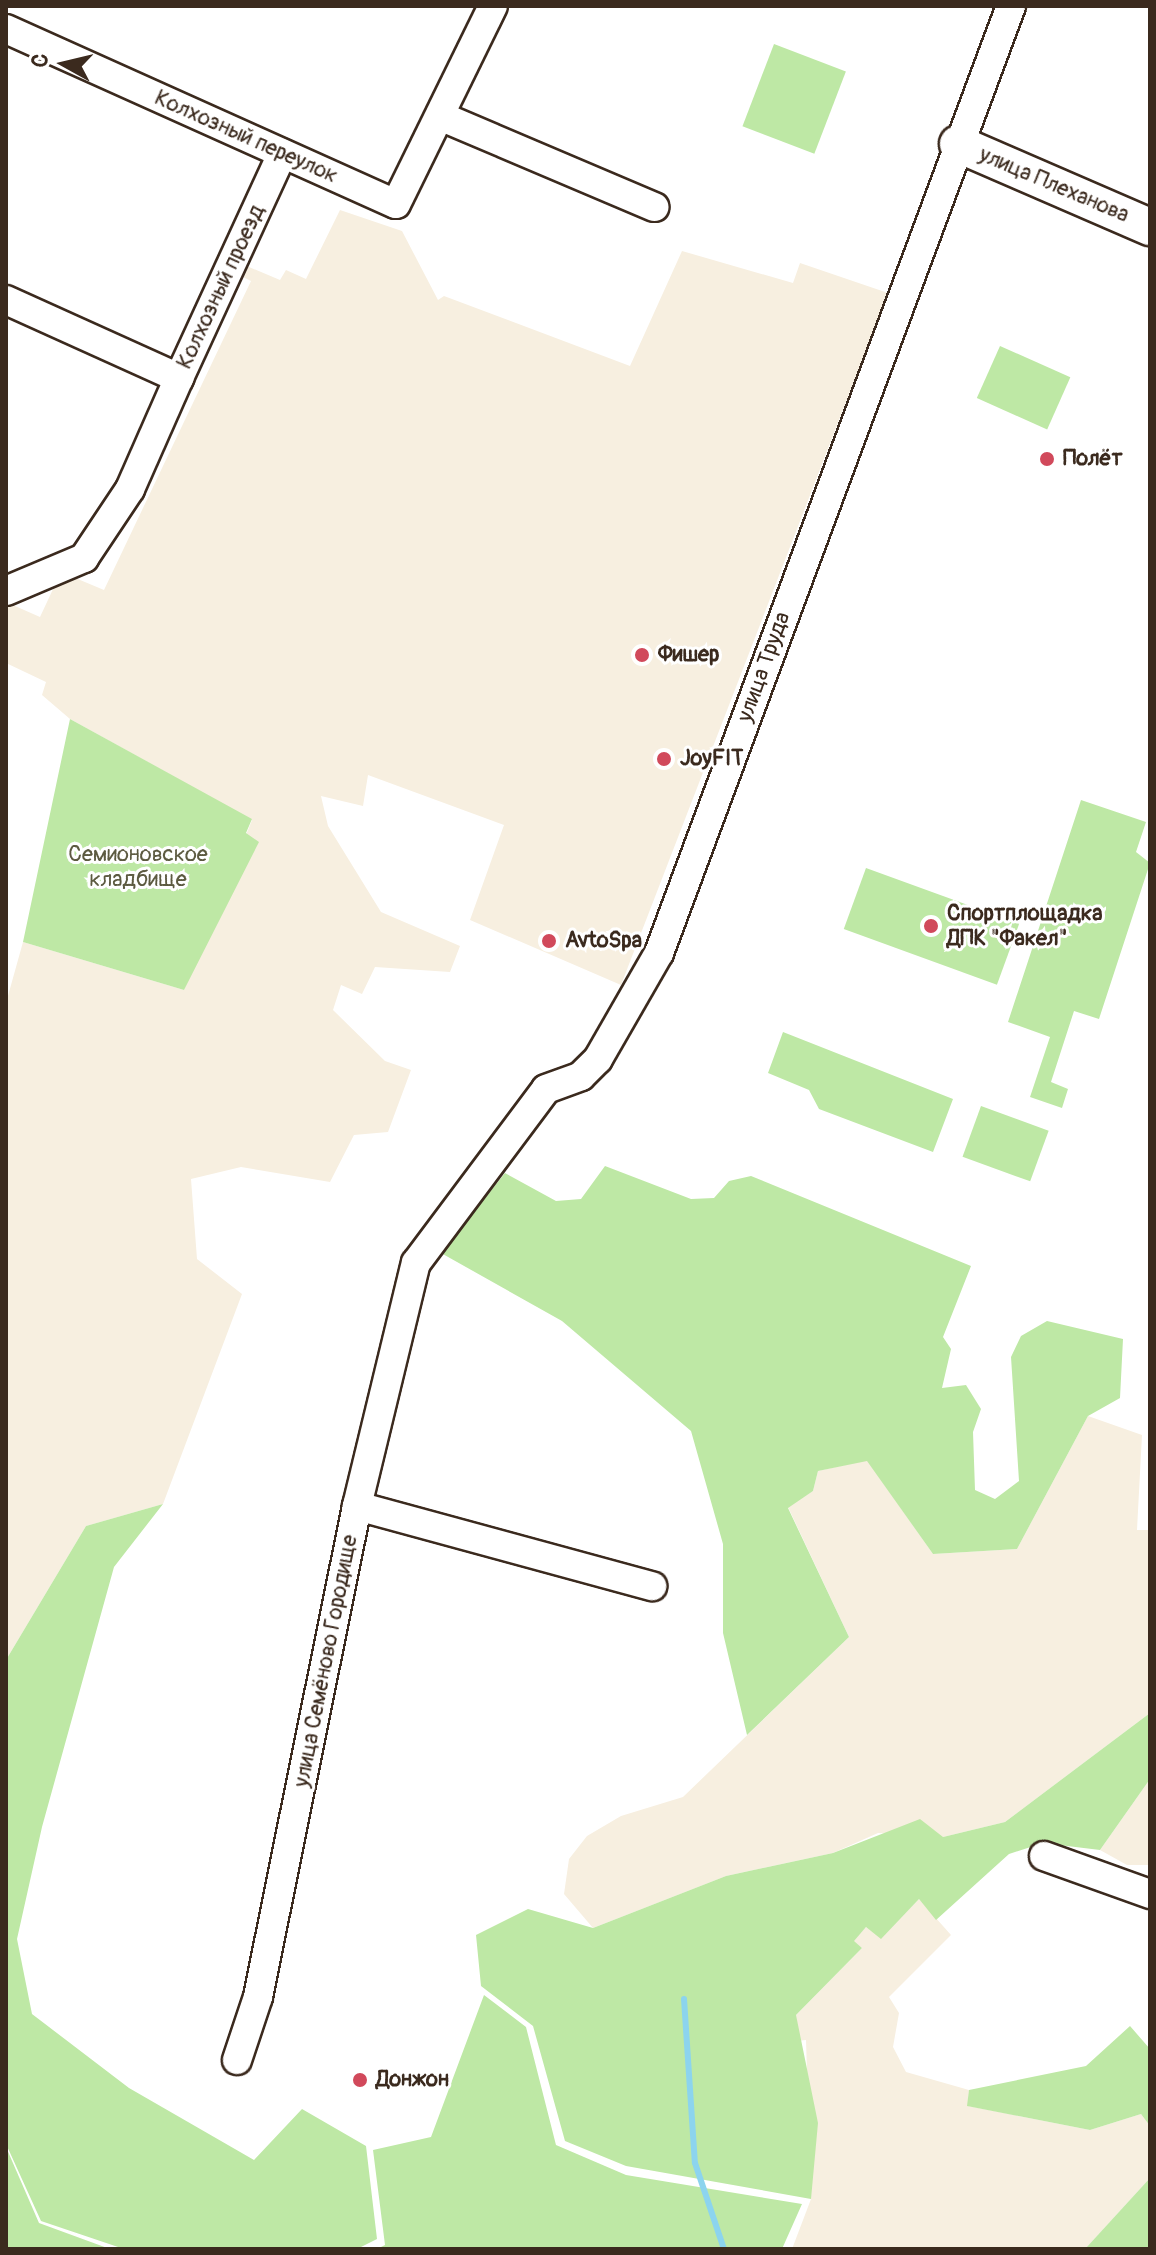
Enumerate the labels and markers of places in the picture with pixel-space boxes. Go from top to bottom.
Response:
place label: Полёт [1063,446,1122,472]
marker: Полёт [1038,450,1056,468]
place label: Фишер [658,642,719,668]
marker: Фишер [633,646,651,664]
place label: JoyFIT [680,746,743,772]
marker: JoyFIT [655,750,673,768]
place label: Спортплощадка ДПК "Факел" [947,900,1102,952]
marker: Спортплощадка ДПК "Факел" [922,917,940,935]
place label: AvtoSpa [565,928,642,954]
marker: AvtoSpa [540,932,558,950]
place label: Донжон [376,2067,449,2093]
marker: Донжон [351,2071,369,2089]

